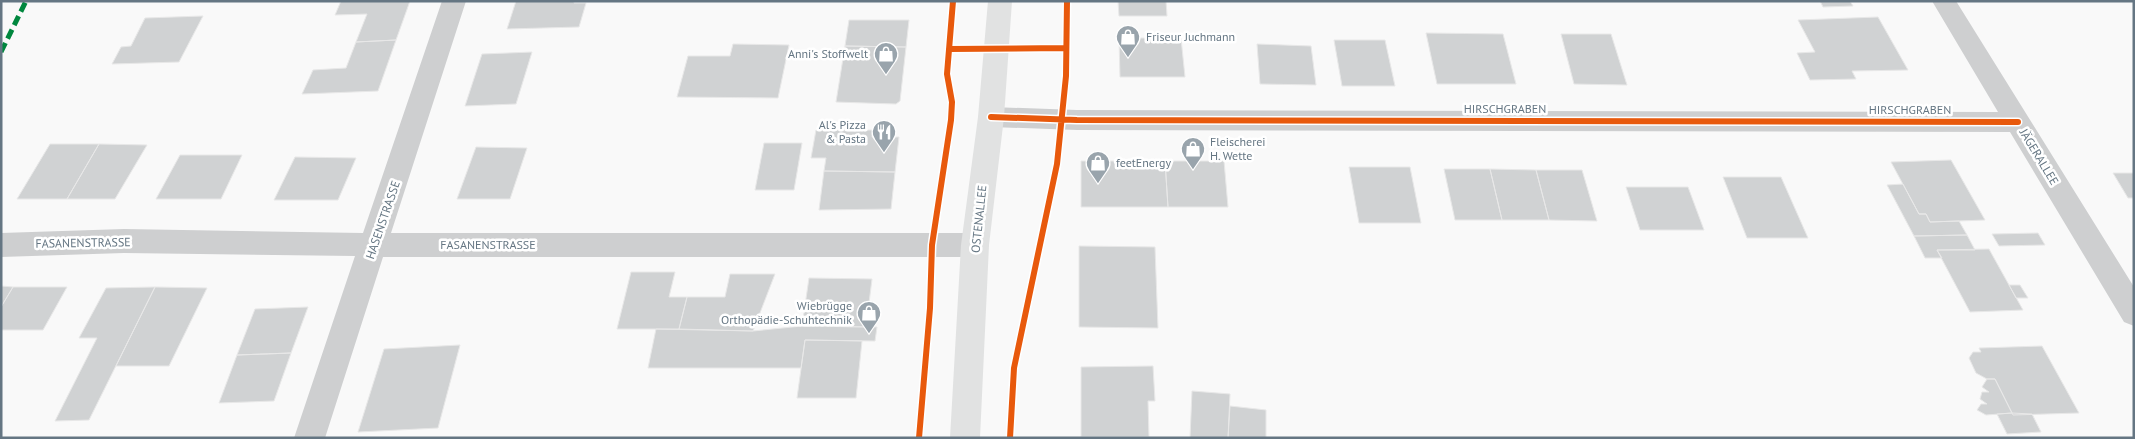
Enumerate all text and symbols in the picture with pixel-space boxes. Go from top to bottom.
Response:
shop icon: Friseur Juchmann [1115,24,1141,58]
place label: Friseur Juchmann [1146,29,1235,44]
shop icon: Anni's Stoffwelt [873,41,899,75]
place label: Anni's Stoffwelt [788,46,868,61]
street label: HIRSCHGRABEN [1464,101,1546,116]
street label: HIRSCHGRABEN [1869,102,1951,117]
place label: Al's Pizza & Pasta [819,117,866,146]
restaurant icon: Al's Pizza & Pasta [871,119,897,153]
street label: JÄGERALLEE [2016,125,2062,188]
place label: Fleischerei H. Wette [1210,134,1266,163]
shop icon: Fleischerei H. Wette [1180,136,1206,170]
shop icon: feetEnergy [1085,150,1111,184]
place label: feetEnergy [1116,155,1171,170]
street label: HASENSTRASSE [362,179,403,261]
street label: OSTENALLEE [967,184,990,254]
street label: FASANENSTRASSE [35,234,131,251]
street label: FASANENSTRASSE [440,237,536,252]
place label: Wiebrügge Orthopädie-Schuhtechnik [721,298,852,327]
shop icon: Wiebrügge Orthopädie-Schuhtechnik [856,300,882,334]

